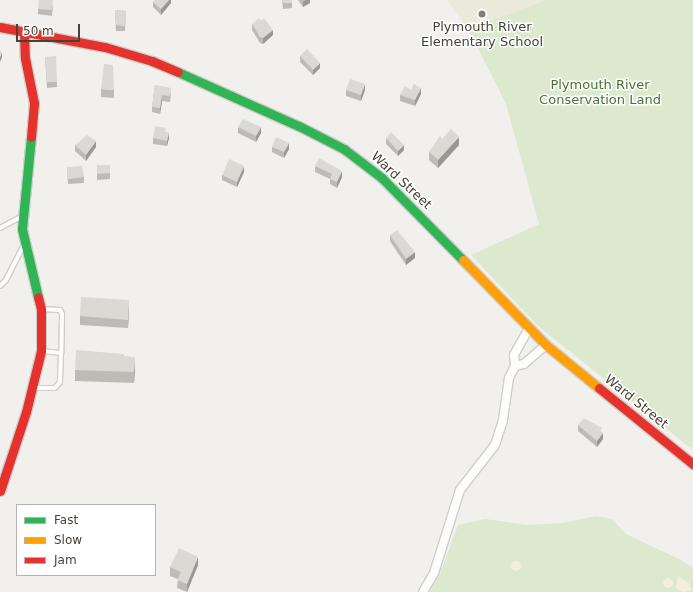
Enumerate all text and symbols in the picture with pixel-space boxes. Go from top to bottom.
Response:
marker: Plymouth River Elementary School [477,9,487,19]
scale bar [18,16,82,42]
place label: Plymouth River Elementary School [421,20,543,51]
text: 50 m [23,24,54,38]
park label: Plymouth River Conservation Land [539,78,661,109]
street label: Ward Street [368,149,434,213]
street label: Ward Street [601,372,671,432]
legend [16,504,156,576]
text: Fast [54,513,78,527]
text: Slow [54,533,82,547]
text: Jam [54,553,77,567]

